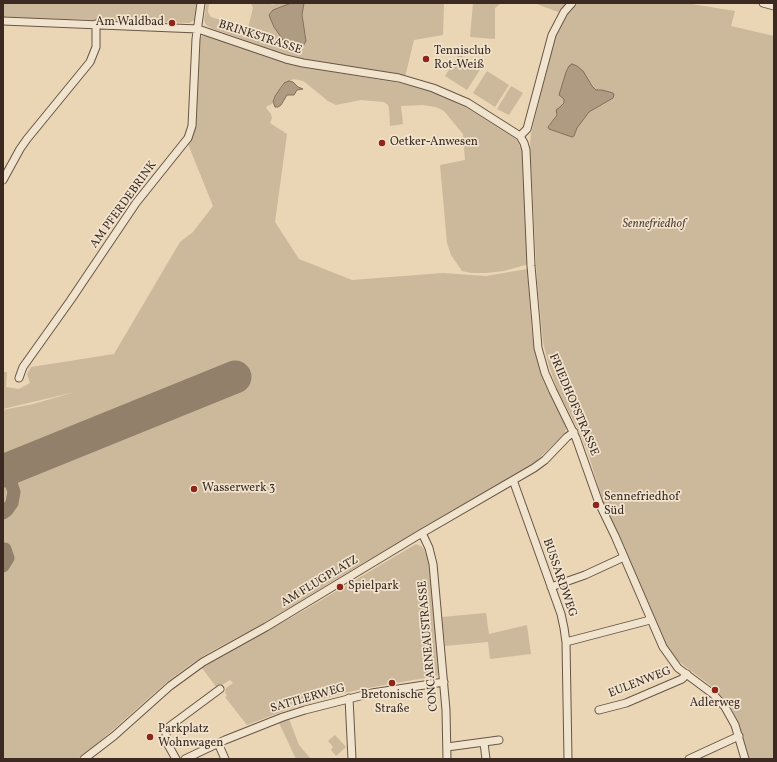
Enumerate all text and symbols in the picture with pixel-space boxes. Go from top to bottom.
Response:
place label: Am Waldbad [96,16,164,30]
marker: Am Waldbad [167,18,177,28]
street label: BRINKSTRASSE [216,18,304,58]
place label: Tennisclub Rot-Weiß [434,45,491,73]
marker: Tennisclub Rot-Weiß [421,54,431,64]
place label: Oetker-Anwesen [390,136,478,150]
marker: Oetker-Anwesen [377,138,387,148]
street label: AM PFERDEBRINK [88,159,160,251]
park label: Sennefriedhof [623,218,685,232]
street label: FRIEDHOFSTRASSE [545,352,601,458]
place label: Wasserwerk 3 [202,482,275,496]
marker: Wasserwerk 3 [189,484,199,494]
place label: Sennefriedhof Süd [604,491,679,519]
marker: Sennefriedhof Süd [591,500,601,510]
street label: BUSSARDWEG [539,537,579,619]
street label: AM FLUGPLATZ [279,553,361,611]
place label: Spielpark [348,580,399,594]
street label: CONCARNEAUSTRASSE [416,580,442,712]
marker: Spielpark [335,582,345,592]
street label: EULENWEG [607,664,673,702]
marker: Bretonische Straße [387,678,397,688]
street label: SATTLERWEG [269,681,347,717]
marker: Adlerweg [710,685,720,695]
place label: Bretonische Straße [361,689,423,717]
place label: Adlerweg [690,697,740,711]
place label: Parkplatz Wohnwagen [158,723,223,751]
marker: Parkplatz Wohnwagen [145,732,155,742]

